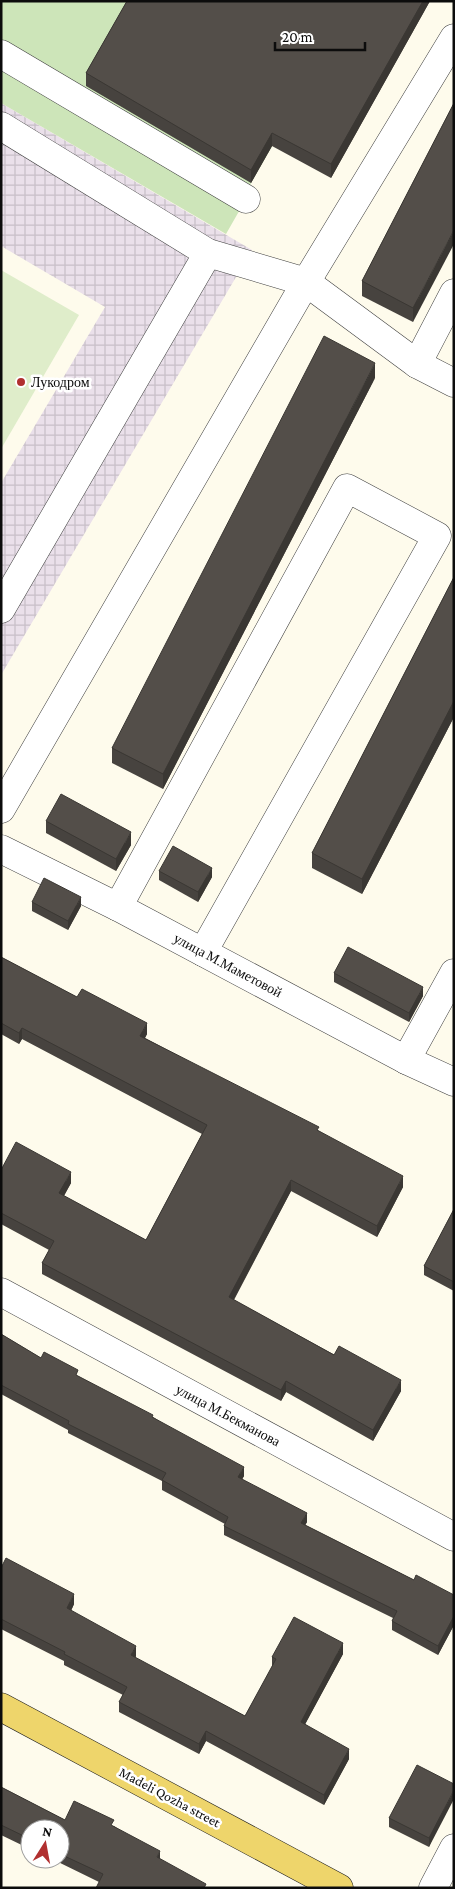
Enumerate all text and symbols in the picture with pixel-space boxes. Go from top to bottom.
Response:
scale bar [275,20,365,52]
text: 20 m [282,29,313,45]
place label: Лукодром [31,374,90,390]
marker: Лукодром [15,376,27,388]
street label: улица М.Маметовой [171,930,285,1001]
street label: улица М.Бекманова [173,1381,284,1450]
street label: Madeli Qozha street [117,1764,224,1831]
north arrow [20,1819,70,1869]
text: N [41,1822,54,1840]

